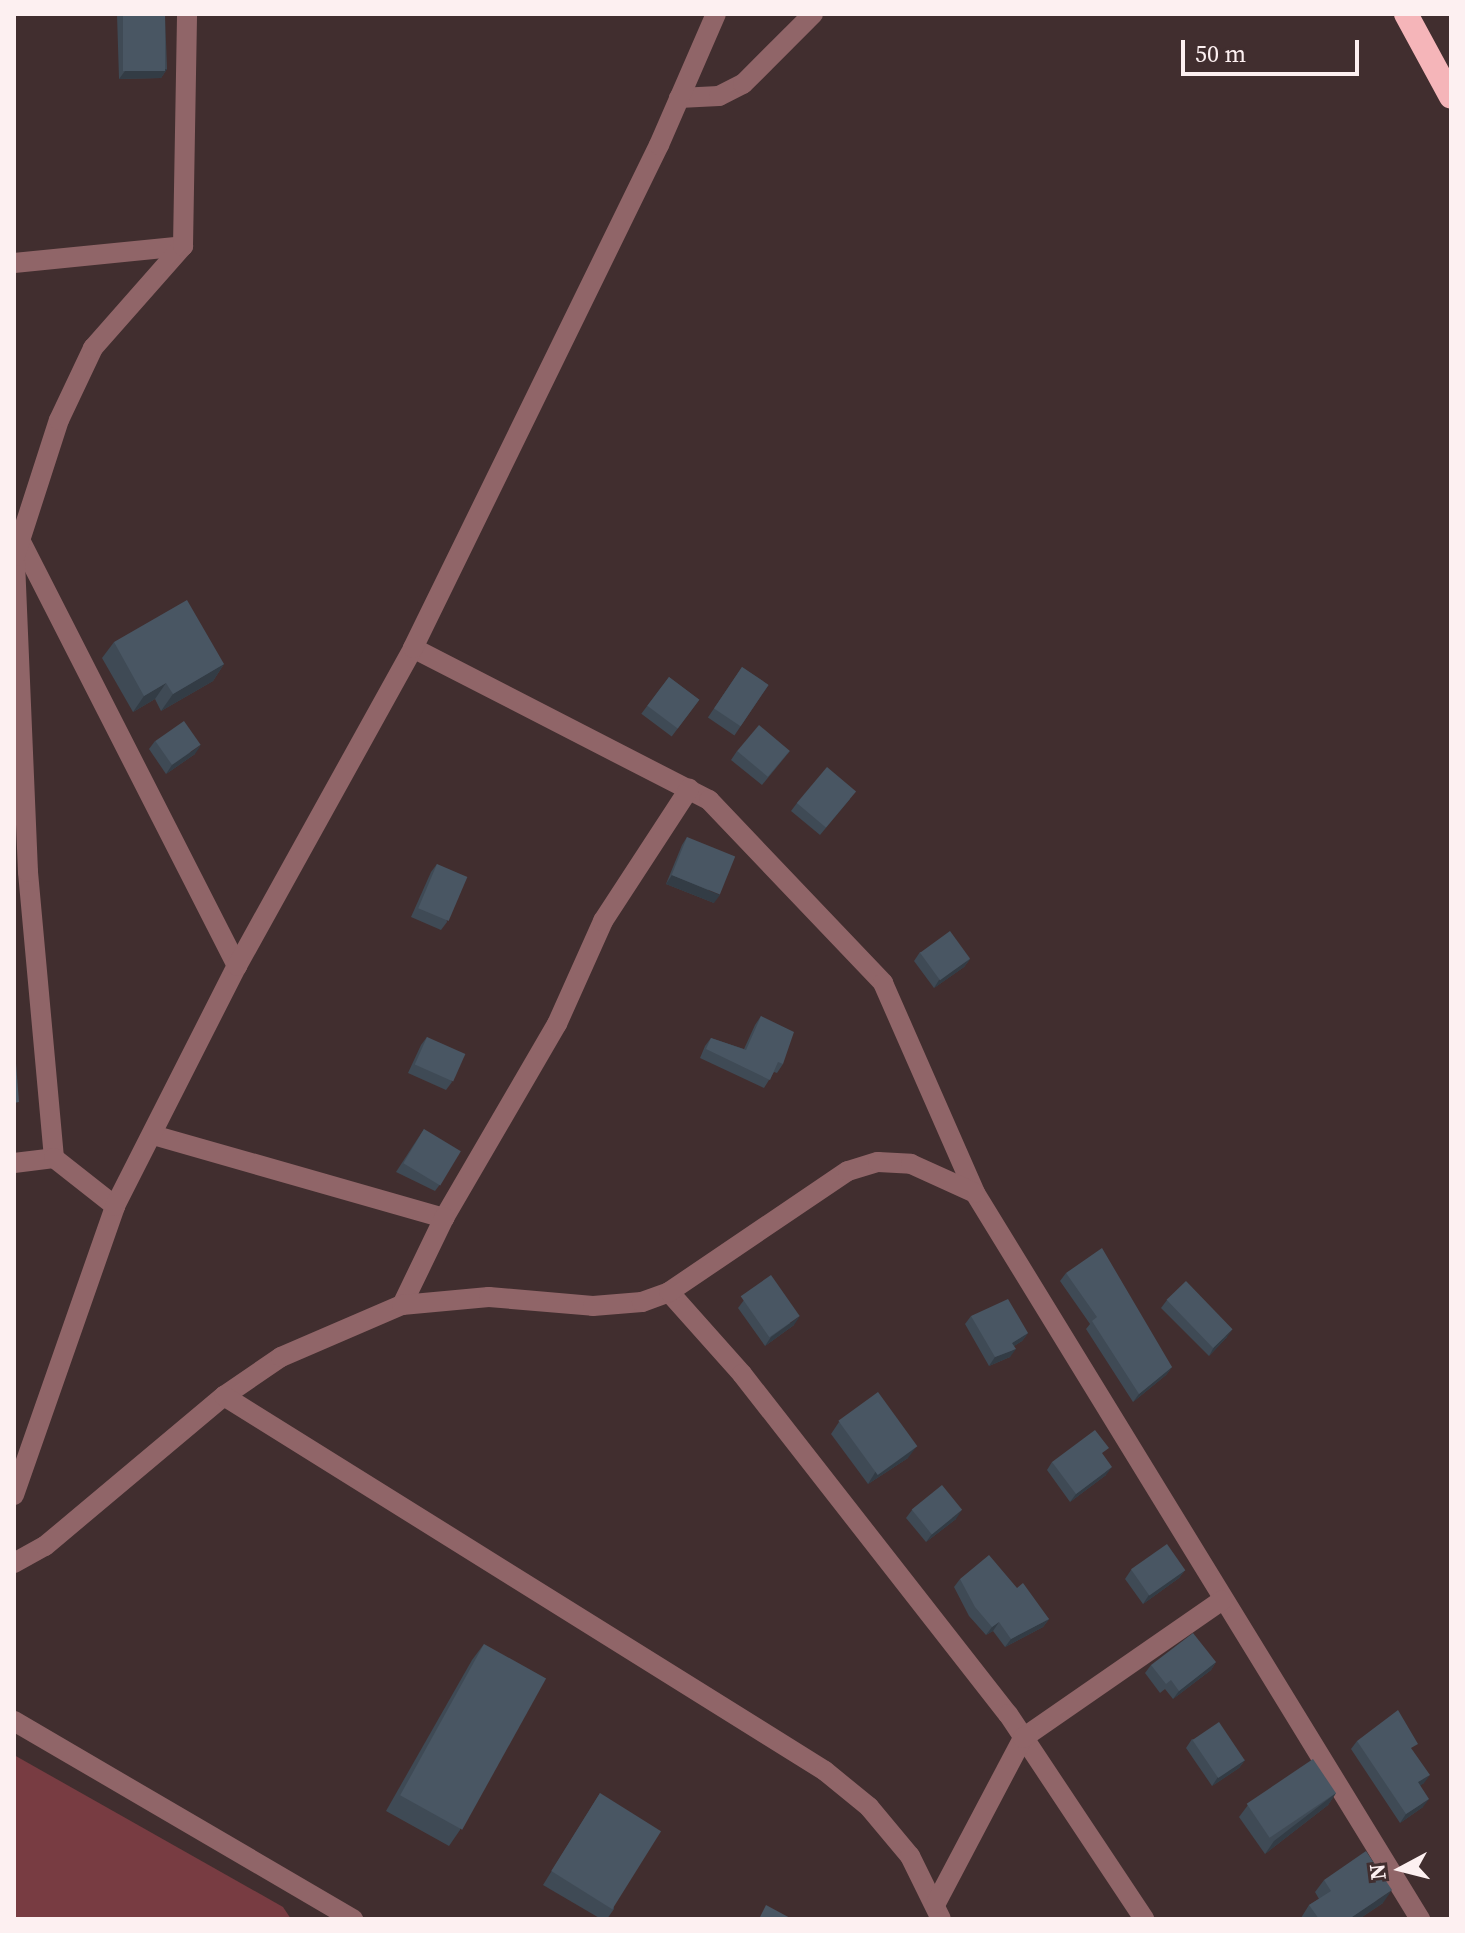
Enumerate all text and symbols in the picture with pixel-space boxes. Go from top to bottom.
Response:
scale bar [1185,24,1363,74]
text: 50 m [1195,37,1246,70]
north arrow [1361,1829,1441,1909]
text: N [1361,1862,1393,1882]

